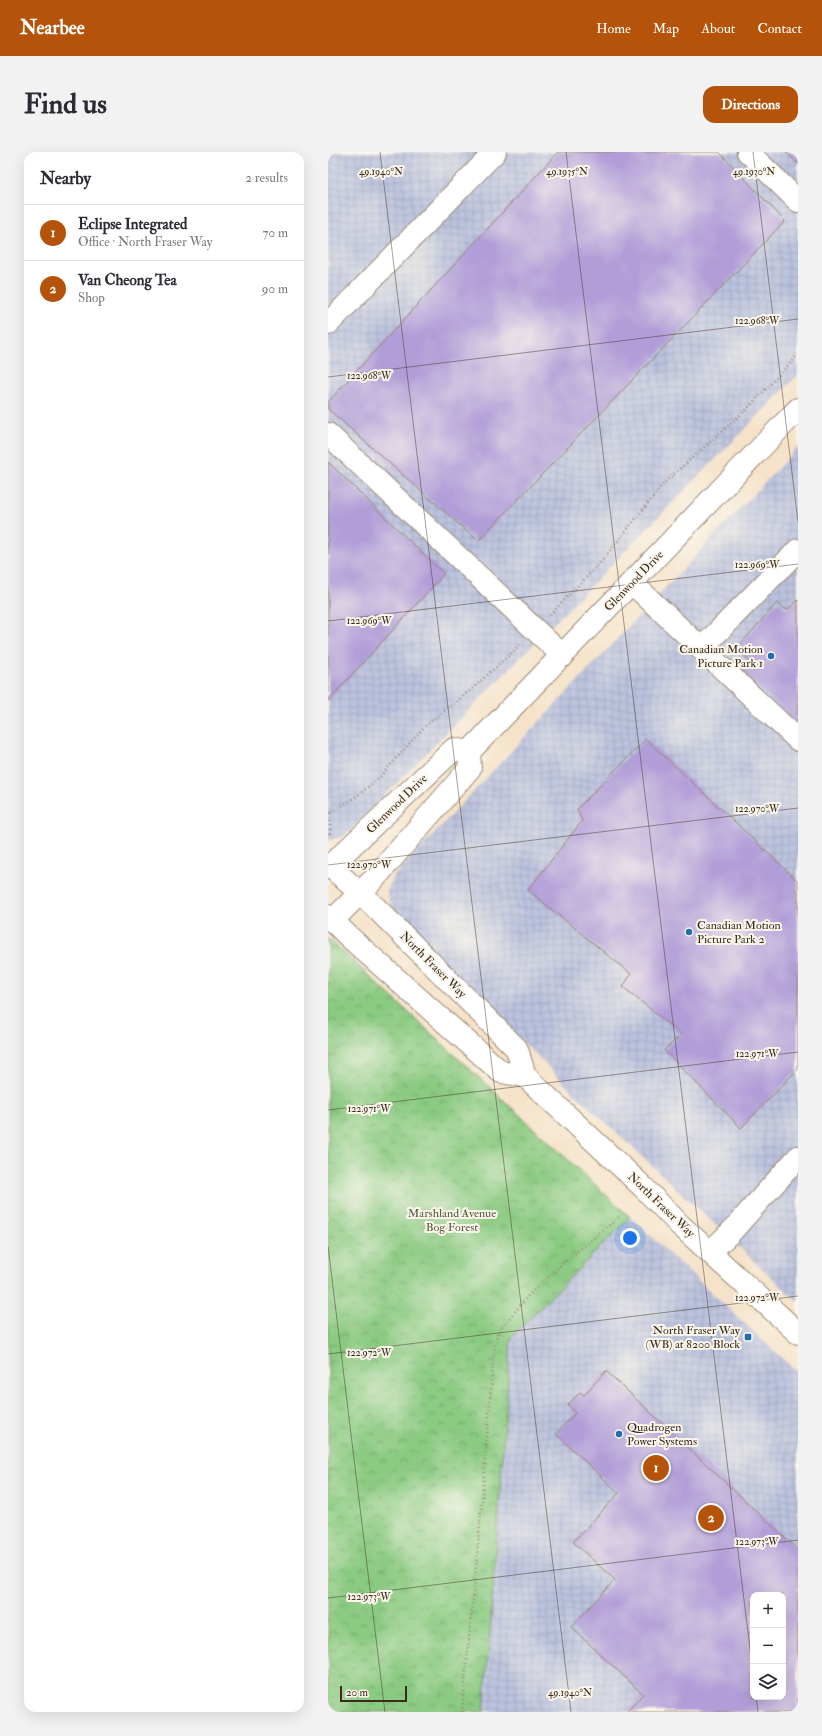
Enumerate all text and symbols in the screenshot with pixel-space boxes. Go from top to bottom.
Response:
text: Nearbee [20,16,85,40]
text: Home [596,20,631,37]
text: Map [653,20,679,37]
text: About [701,20,735,37]
text: Contact [757,20,802,37]
button: Directions [703,86,798,123]
text: Find us [24,87,107,122]
text: 49.1940°N [359,166,403,178]
text: 49.1935°N [546,166,588,178]
text: 49.1930°N [733,166,775,178]
text: Nearby [40,168,91,189]
text: 2 results [245,170,288,186]
text: Eclipse Integrated [78,215,187,234]
text: 1 [51,225,55,241]
text: 70 m [263,225,288,241]
text: Office · North Fraser Way [78,234,212,250]
text: Van Cheong Tea [78,271,177,290]
text: 2 [50,281,56,297]
text: 90 m [262,281,288,297]
text: Shop [78,290,105,306]
text: 122.968°W [735,315,780,327]
text: 122.968°W [347,370,392,382]
street label: Glenwood Drive [601,547,667,615]
text: 122.969°W [735,559,780,571]
text: 122.969°W [347,615,392,627]
place label: Canadian Motion Picture Park 1 [679,642,763,671]
marker: Canadian Motion Picture Park 1 [766,651,776,661]
street label: Glenwood Drive [363,771,431,837]
text: 122.970°W [735,803,780,815]
text: 122.970°W [347,859,392,871]
place label: Canadian Motion Picture Park 2 [697,918,781,947]
marker: Canadian Motion Picture Park 2 [684,927,694,937]
street label: North Fraser Way [397,929,470,1002]
text: 122.971°W [736,1048,779,1060]
text: 122.971°W [348,1103,391,1115]
street label: North Fraser Way [624,1169,698,1241]
park label: Marshland Avenue Bog Forest [408,1206,496,1235]
your location [620,1228,640,1248]
text: 122.972°W [735,1292,780,1304]
place label: North Fraser Way (WB) at 8200 Block [646,1323,741,1352]
marker: North Fraser Way (WB) at 8200 Block [743,1332,753,1342]
text: 122.972°W [347,1347,392,1359]
place label: Quadrogen Power Systems [627,1420,697,1449]
marker: Quadrogen Power Systems [614,1429,624,1439]
pin: 1 [643,1453,669,1483]
pin: 2 [698,1503,724,1533]
text: 122.973°W [736,1536,779,1548]
text: 122.973°W [348,1591,391,1603]
map controls [750,1592,786,1700]
button: + [750,1592,786,1628]
button: − [750,1628,786,1664]
button: layers [750,1664,786,1700]
scale bar [340,1684,407,1703]
text: 20 m [346,1686,368,1699]
text: 49.1940°N [548,1687,592,1699]

